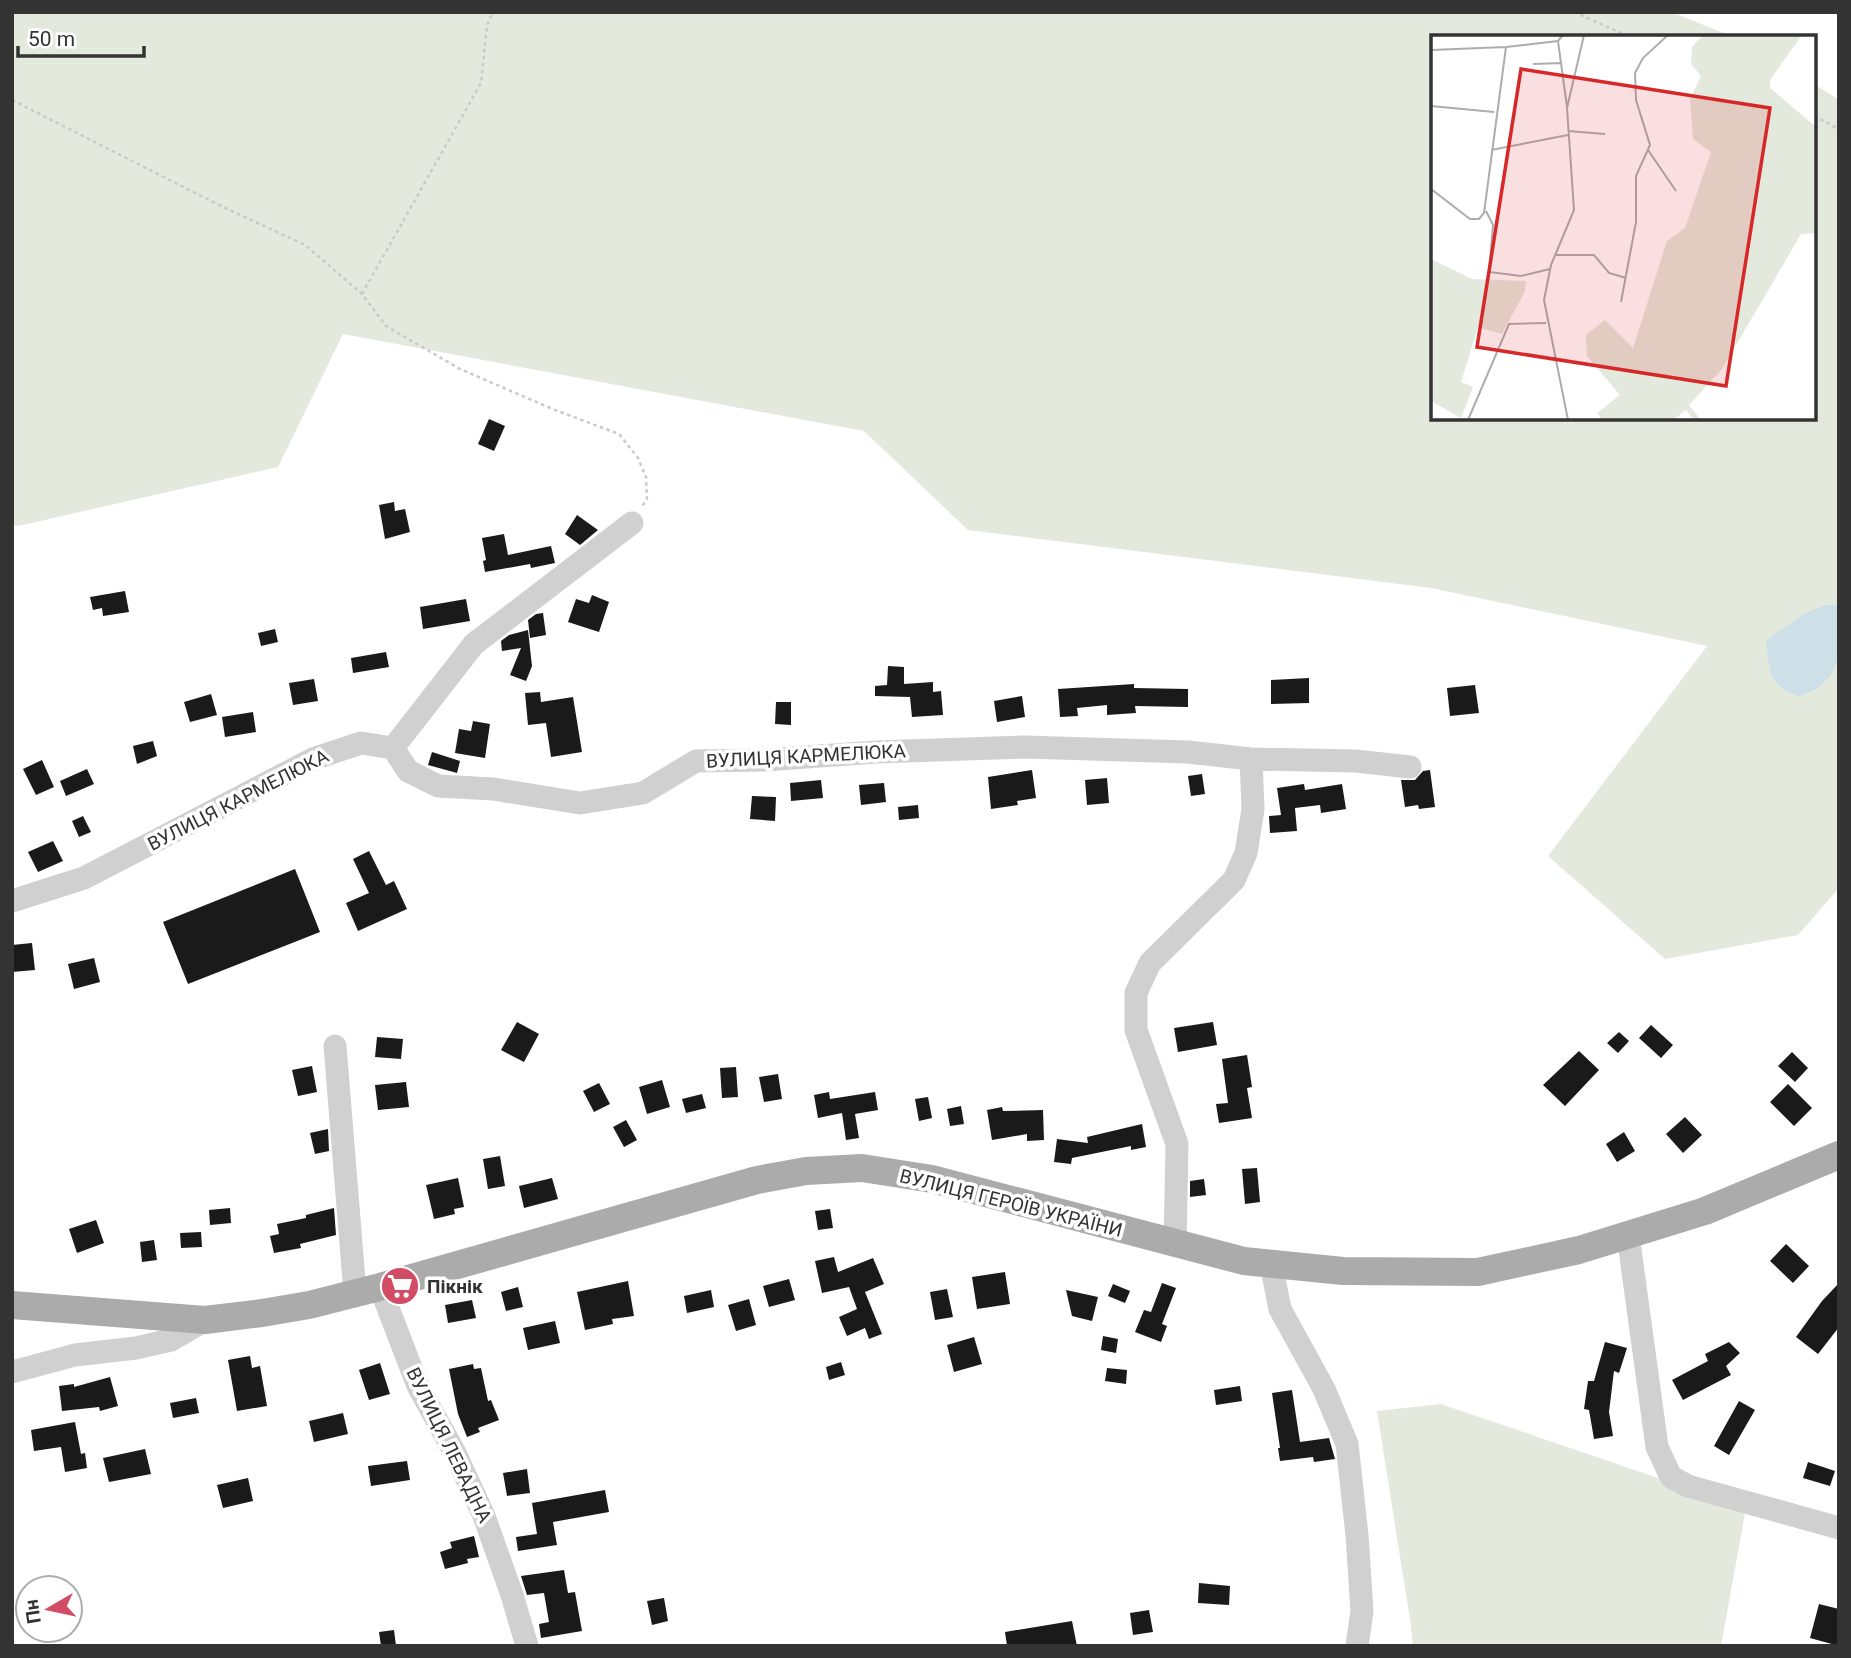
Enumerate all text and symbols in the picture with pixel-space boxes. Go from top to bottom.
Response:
scale bar [18,14,144,58]
text: 50 m [28,27,75,51]
inset map [1431,35,1816,420]
street label: ВУЛИЦЯ КАРМЕЛЮКА [706,739,907,773]
street label: ВУЛИЦЯ КАРМЕЛЮКА [144,744,333,856]
street label: ВУЛИЦЯ ГЕРОЇВ УКРАЇНИ [897,1164,1125,1242]
supermarket icon: Пікнік [379,1265,421,1307]
place label: Пікнік [427,1275,483,1298]
street label: ВУЛИЦЯ ЛЕВАДНА [401,1364,497,1527]
north arrow [14,1574,84,1644]
text: Пн [19,1598,46,1625]

